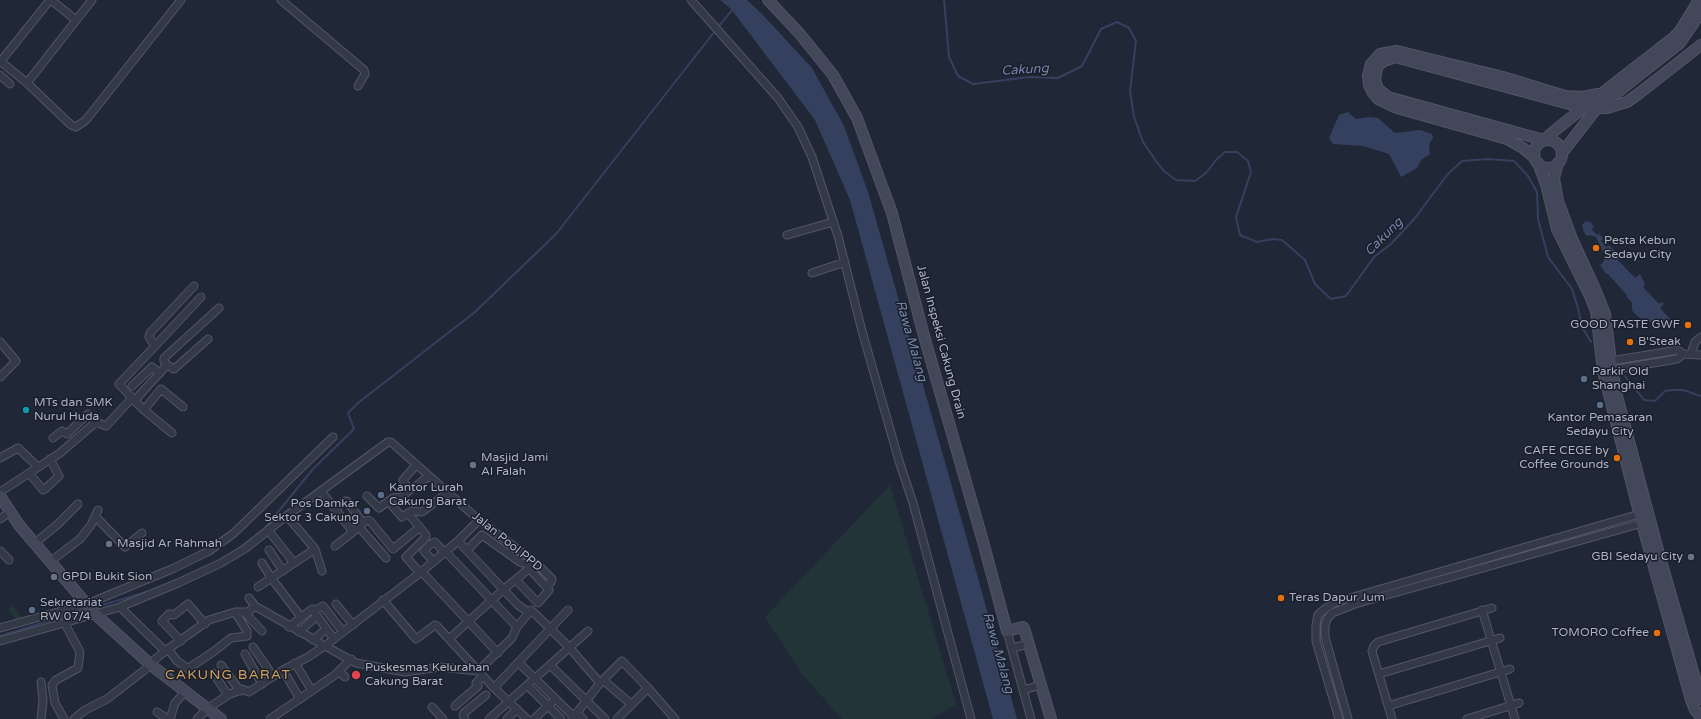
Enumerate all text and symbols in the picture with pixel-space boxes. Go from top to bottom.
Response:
water label: Cakung [1001,61,1049,79]
water label: Cakung [1362,215,1406,259]
place label: Pesta Kebun Sedayu City [1604,234,1676,262]
marker: Pesta Kebun Sedayu City [1591,243,1601,253]
street label: Jalan Inspeksi Cakung Drain [913,263,969,421]
water label: Rawa Malang [892,299,930,383]
place label: GOOD TASTE GWF [1570,318,1680,332]
marker: GOOD TASTE GWF [1683,320,1693,330]
place label: B'Steak [1638,335,1681,349]
marker: B'Steak [1625,337,1635,347]
place label: Parkir Old Shanghai [1592,365,1649,393]
marker: Parkir Old Shanghai [1579,374,1589,384]
place label: MTs dan SMK Nurul Huda [34,396,113,424]
marker: Kantor Pemasaran Sedayu City [1595,400,1605,410]
marker: MTs dan SMK Nurul Huda [21,405,31,415]
place label: Kantor Pemasaran Sedayu City [1547,411,1653,439]
place label: CAFE CEGE by Coffee Grounds [1519,444,1609,472]
place label: Masjid Jami Al Falah [481,451,548,479]
marker: CAFE CEGE by Coffee Grounds [1612,453,1622,463]
marker: Masjid Jami Al Falah [468,460,478,470]
place label: Kantor Lurah Cakung Barat [389,481,467,509]
marker: Kantor Lurah Cakung Barat [376,490,386,500]
place label: Pos Damkar Sektor 3 Cakung [264,497,359,525]
marker: Pos Damkar Sektor 3 Cakung [362,506,372,516]
street label: Jalan Pool PPD [469,509,545,575]
place label: Masjid Ar Rahmah [117,537,222,551]
marker: Masjid Ar Rahmah [104,539,114,549]
place label: GBI Sedayu City [1592,550,1683,564]
marker: GBI Sedayu City [1686,552,1696,562]
place label: GPDI Bukit Sion [62,570,152,584]
marker: GPDI Bukit Sion [49,572,59,582]
place label: Teras Dapur Jum [1289,591,1385,605]
marker: Teras Dapur Jum [1276,593,1286,603]
place label: Sekretariat RW 07/4 [40,596,102,624]
marker: Sekretariat RW 07/4 [27,605,37,615]
water label: Rawa Malang [979,611,1017,695]
place label: TOMORO Coffee [1552,626,1649,640]
marker: TOMORO Coffee [1652,628,1662,638]
place label: Puskesmas Kelurahan Cakung Barat [365,661,489,689]
district label: CAKUNG BARAT [165,667,291,683]
marker: Puskesmas Kelurahan Cakung Barat [350,669,362,681]

